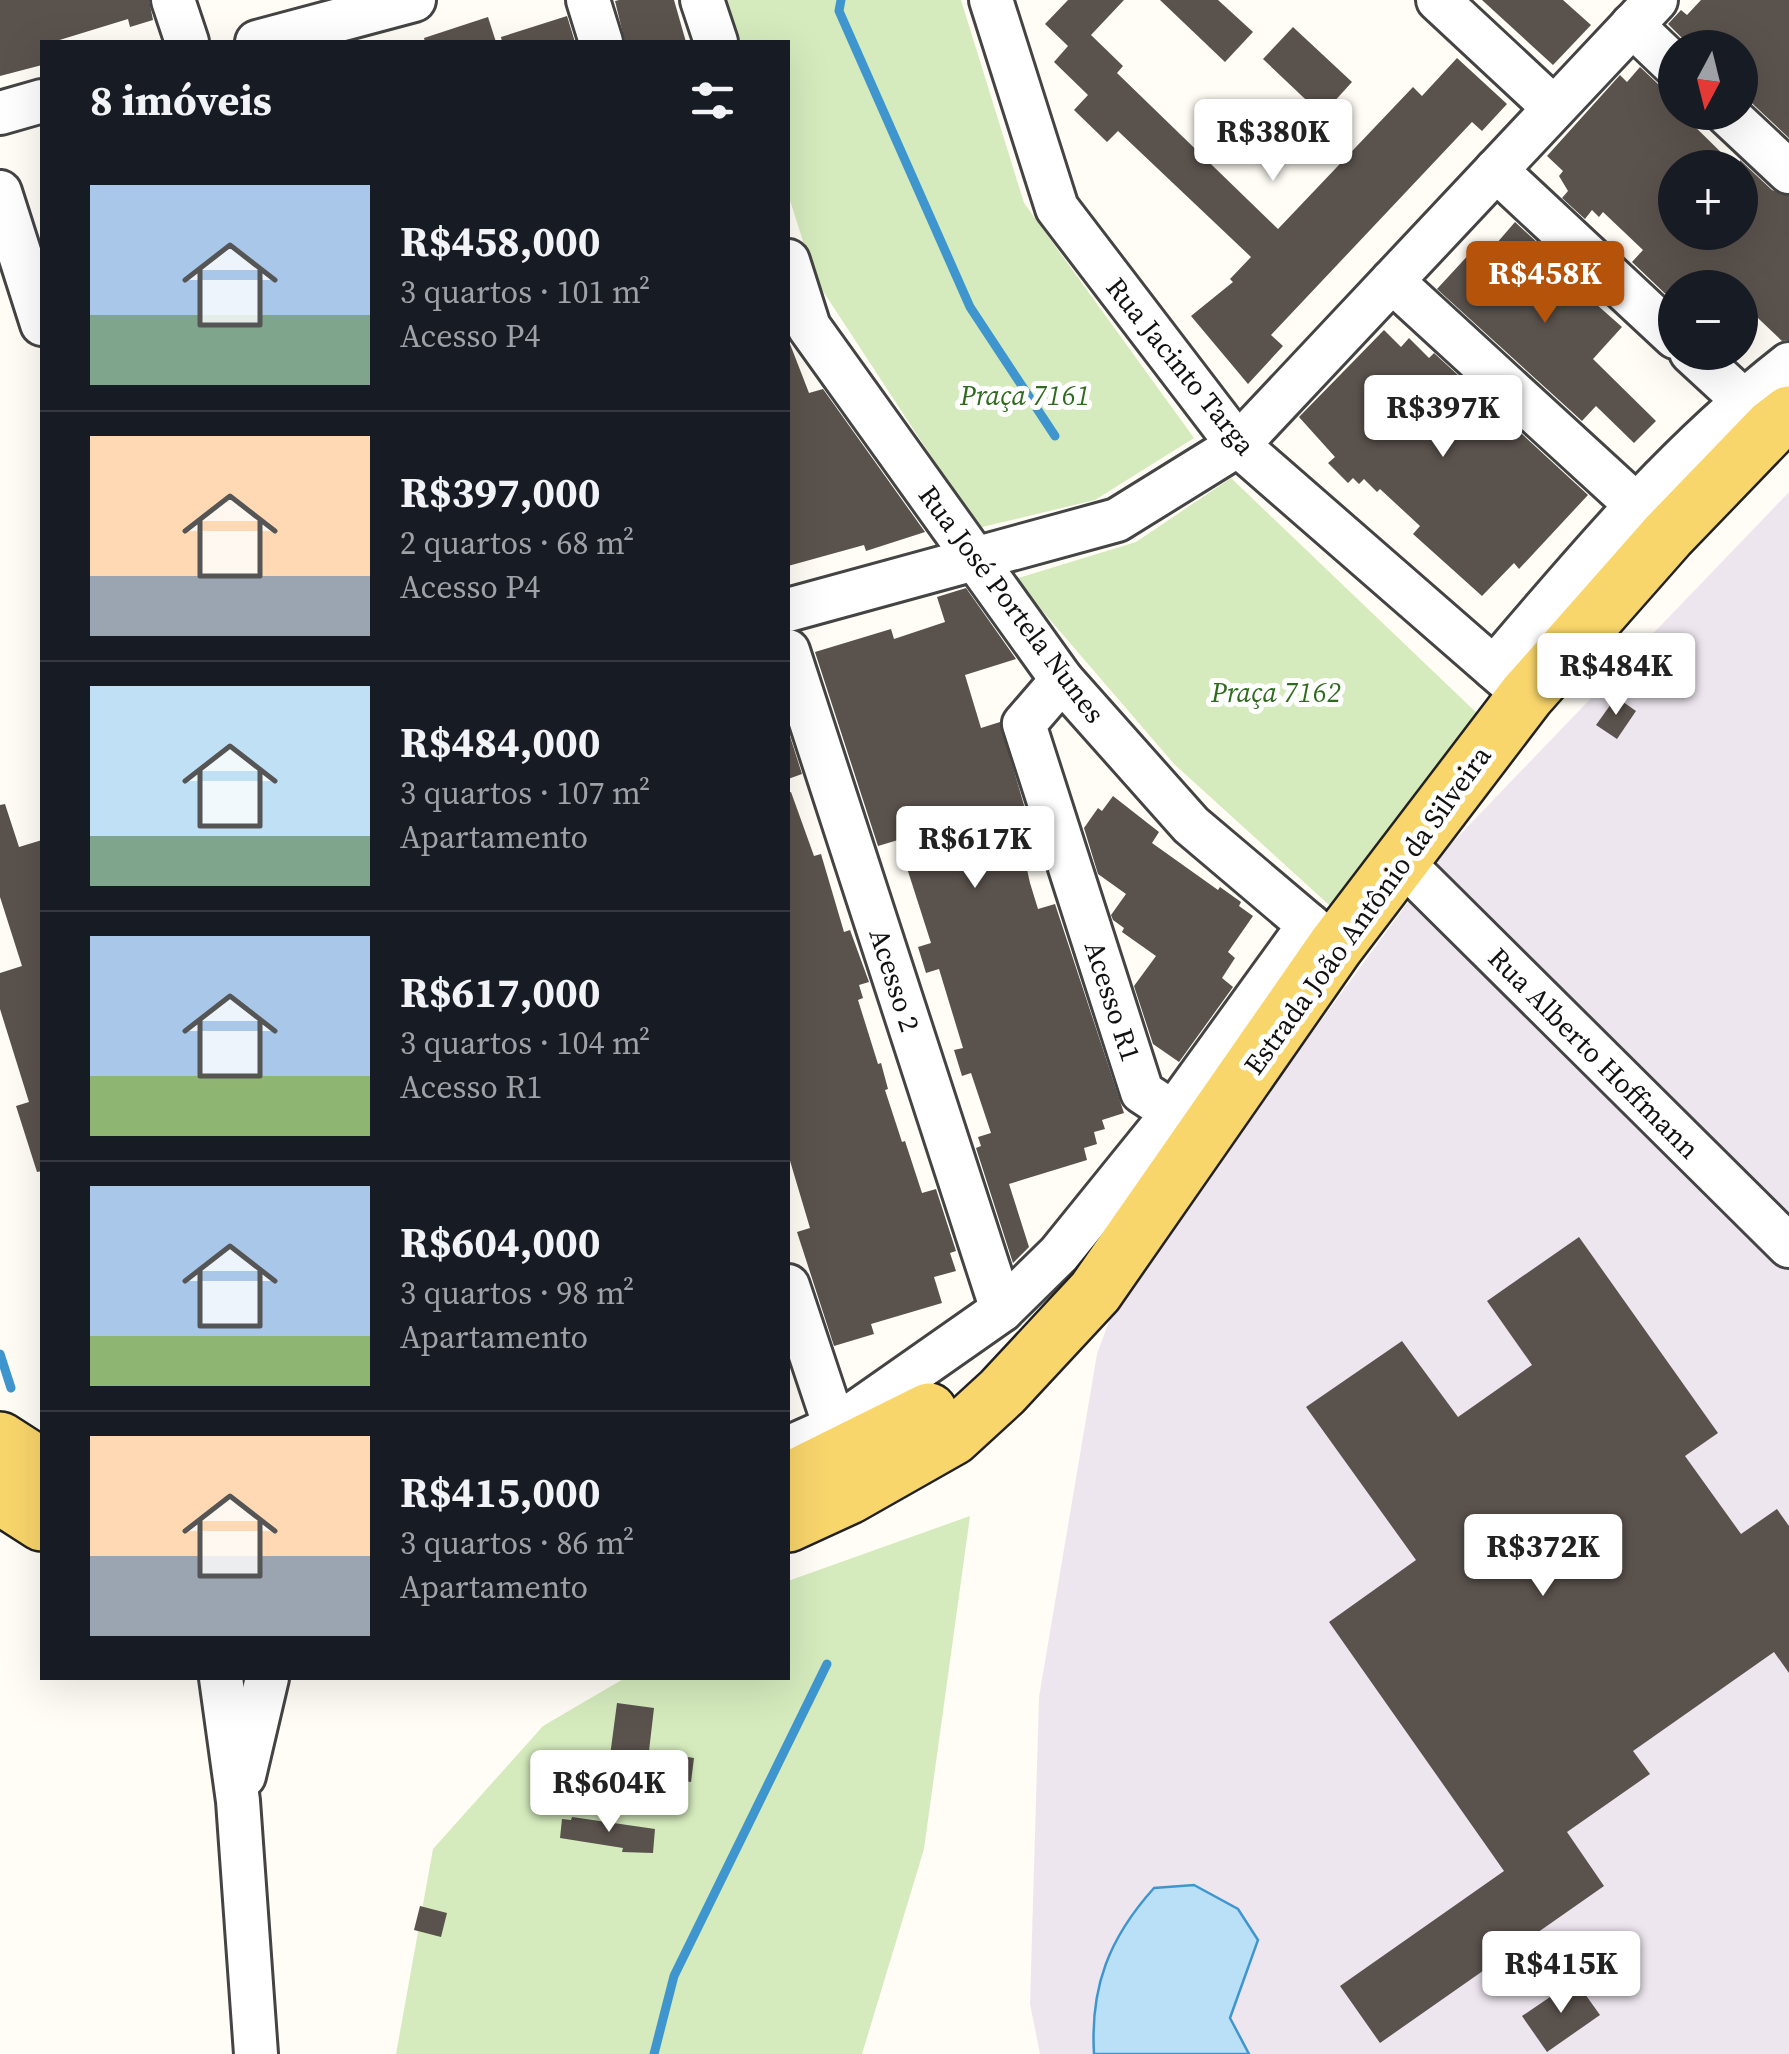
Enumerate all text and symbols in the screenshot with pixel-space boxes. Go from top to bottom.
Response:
north arrow [1658,30,1758,130]
map controls [1658,30,1758,370]
text: 8 imóveis [90,71,272,129]
icon: filters [685,73,740,128]
pin: R$380K [1192,99,1354,184]
text: R$380K [1216,109,1330,153]
button: + [1658,150,1758,250]
text: R$458,000 [400,212,601,270]
icon: home [170,225,290,345]
pin: R$458K [1464,241,1626,326]
text: R$458K [1488,251,1602,295]
street label: Rua Jacinto Targa [1098,269,1265,463]
text: 3 quartos · 101 m² [400,270,650,314]
button: − [1658,270,1758,370]
text: Acesso P4 [400,314,540,358]
pin: R$397K [1362,375,1524,460]
park label: Praça 7161 [959,376,1090,414]
text: R$397K [1386,385,1500,429]
text: R$397,000 [400,463,601,521]
icon: home [170,476,290,596]
street label: Rua José Portela Nunes [910,477,1114,731]
text: 2 quartos · 68 m² [400,521,634,565]
text: Acesso P4 [400,565,540,609]
pin: R$484K [1535,633,1697,718]
text: R$484K [1559,643,1673,687]
park label: Praça 7162 [1210,673,1341,711]
text: R$484,000 [400,713,601,771]
icon: home [170,726,290,846]
street label: Estrada João Antônio da Silveira [1235,737,1500,1082]
text: 3 quartos · 107 m² [400,771,650,815]
pin: R$617K [894,806,1056,891]
text: Apartamento [400,815,588,859]
text: R$617K [918,816,1032,860]
street label: Acesso 2 [861,924,929,1036]
street label: Acesso R1 [1076,936,1150,1066]
street label: Rua Alberto Hoffmann [1480,939,1708,1167]
text: R$617,000 [400,963,601,1021]
icon: home [170,976,290,1096]
text: 3 quartos · 104 m² [400,1021,650,1065]
text: Acesso R1 [400,1065,542,1109]
text: R$604,000 [400,1213,601,1271]
icon: home [170,1226,290,1346]
text: 3 quartos · 98 m² [400,1271,634,1315]
text: Apartamento [400,1315,588,1359]
text: R$415,000 [400,1463,601,1521]
icon: home [170,1476,290,1596]
pin: R$372K [1462,1514,1624,1599]
text: 3 quartos · 86 m² [400,1521,634,1565]
text: R$372K [1486,1524,1600,1568]
text: Apartamento [400,1565,588,1609]
pin: R$604K [528,1750,690,1835]
text: R$604K [552,1760,666,1804]
pin: R$415K [1480,1931,1642,2016]
text: R$415K [1504,1941,1618,1985]

